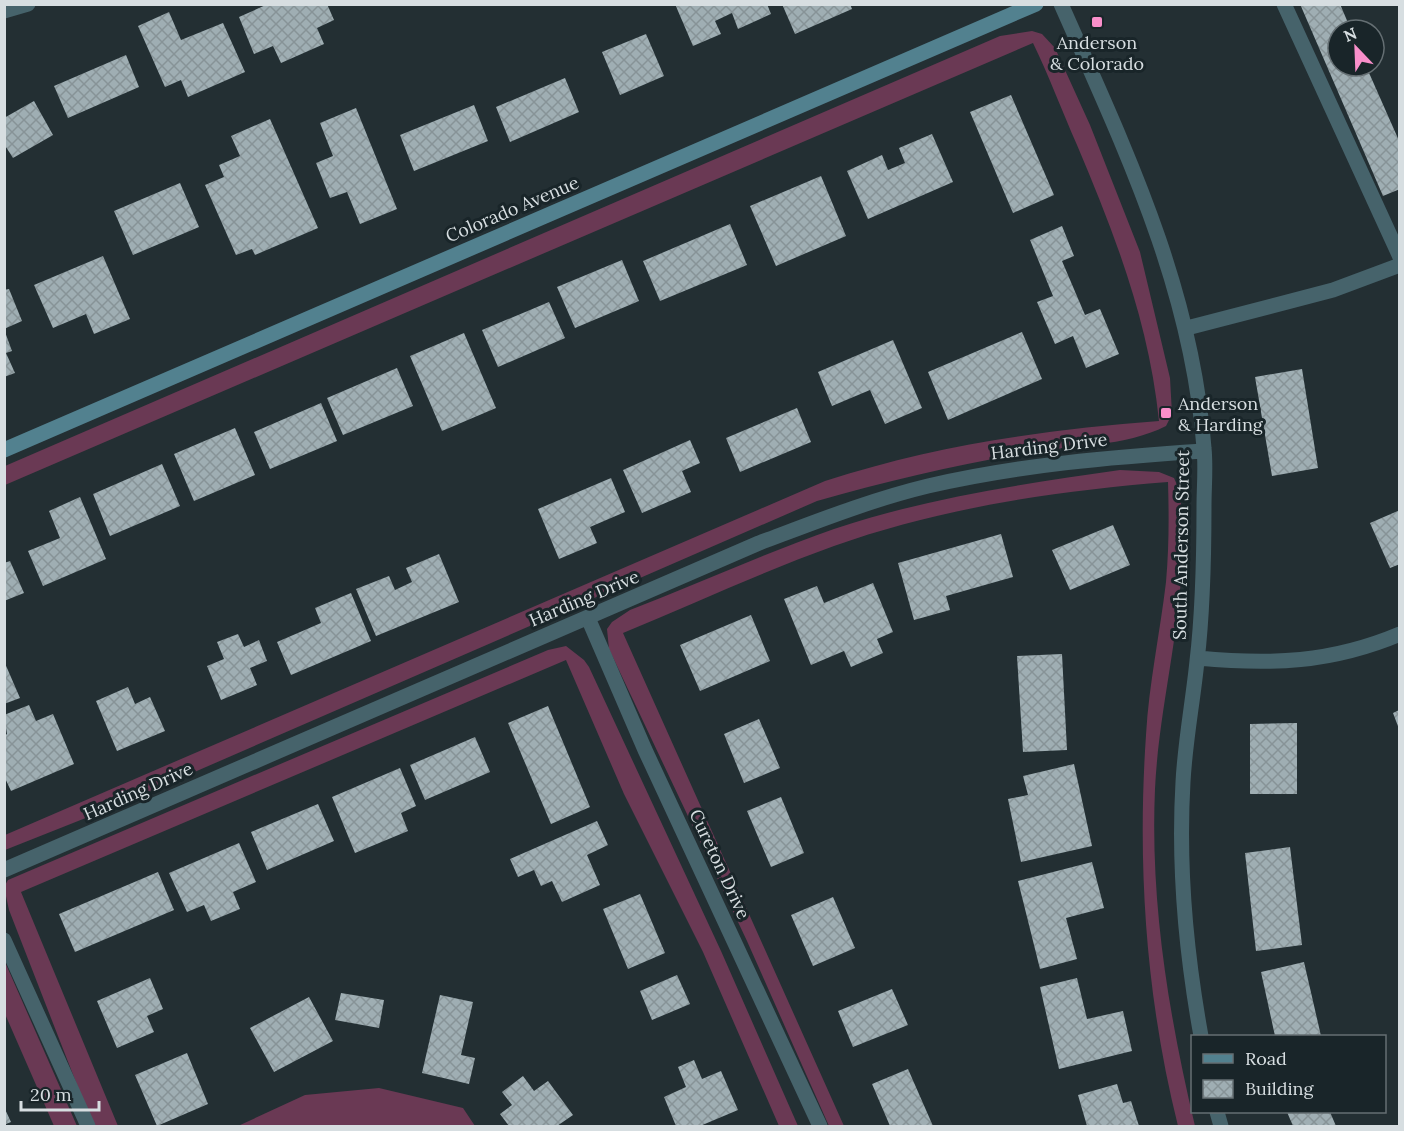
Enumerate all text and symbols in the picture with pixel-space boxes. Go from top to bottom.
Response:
marker: Anderson & Colorado [1090,15,1104,29]
north arrow [1326,18,1386,78]
text: N [1341,23,1360,46]
place label: Anderson & Colorado [1050,31,1144,75]
street label: Colorado Avenue [442,170,582,247]
place label: Anderson & Harding [1177,392,1264,436]
marker: Anderson & Harding [1159,406,1173,420]
street label: Harding Drive [989,427,1109,465]
street label: South Anderson Street [1168,450,1194,640]
street label: Harding Drive [526,564,643,632]
street label: Harding Drive [80,757,196,825]
street label: Cureton Drive [684,805,756,923]
legend [1191,1035,1386,1113]
text: Road [1245,1047,1287,1070]
scale bar [21,1074,99,1112]
text: Building [1245,1077,1315,1100]
text: 20 m [30,1083,72,1106]

